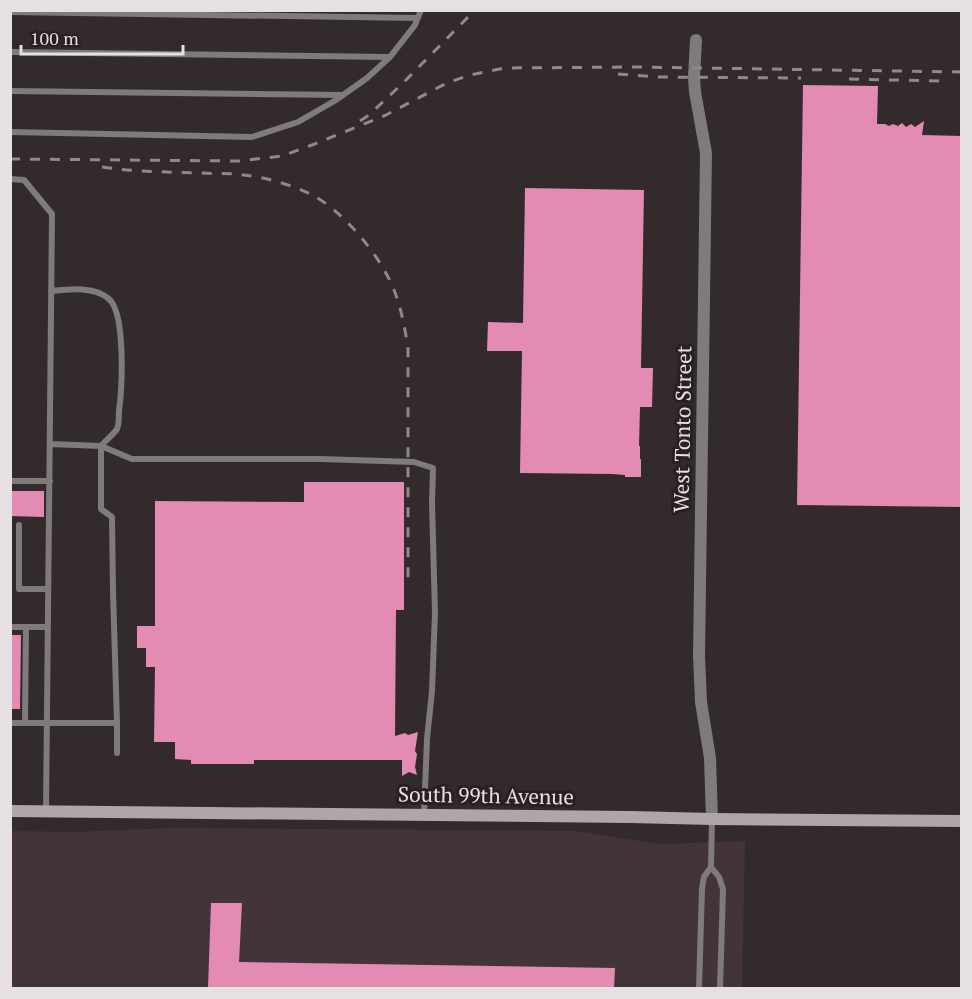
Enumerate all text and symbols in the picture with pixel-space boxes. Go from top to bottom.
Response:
scale bar [21,18,183,56]
text: 100 m [30,26,79,50]
street label: West Tonto Street [667,345,697,513]
street label: South 99th Avenue [398,779,574,811]

